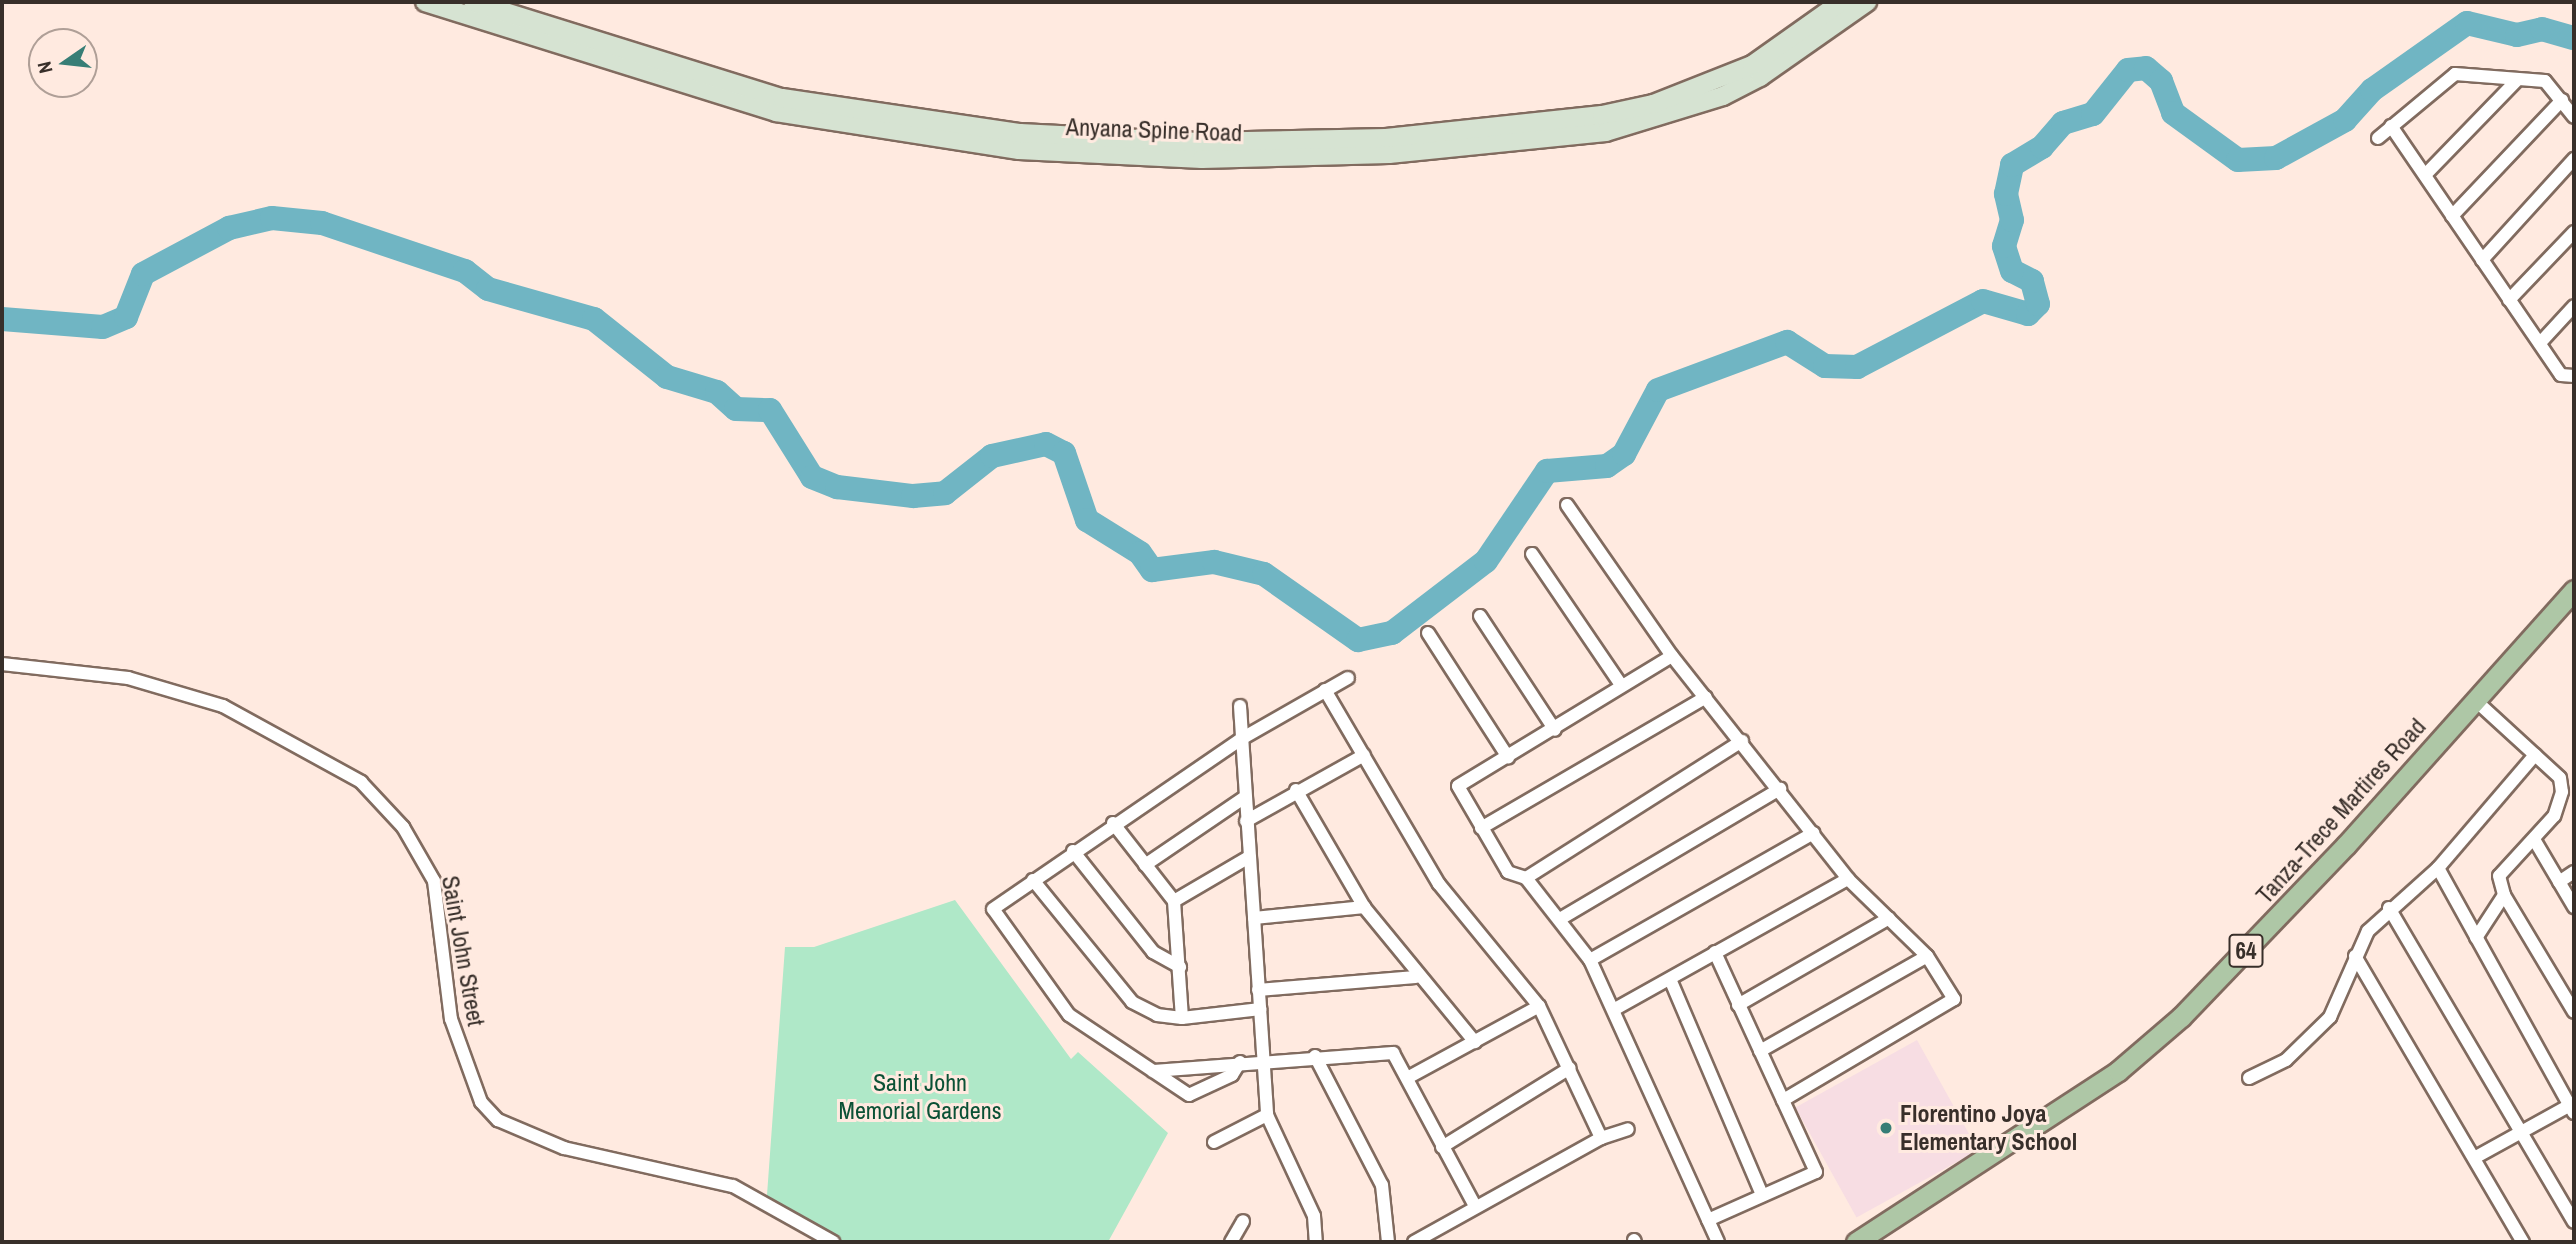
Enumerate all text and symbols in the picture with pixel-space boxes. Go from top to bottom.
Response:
north arrow [28,28,98,98]
text: N [31,59,59,76]
street label: Anyana Spine Road [1065,113,1243,147]
street label: Tanza-Trece Martires Road [2250,712,2432,910]
street label: Saint John Street [436,874,490,1028]
road number: 64 [2228,932,2264,970]
park label: Saint John Memorial Gardens [839,1069,1001,1125]
place label: Florentino Joya Elementary School [1900,1100,2077,1156]
marker: Florentino Joya Elementary School [1878,1120,1894,1136]

